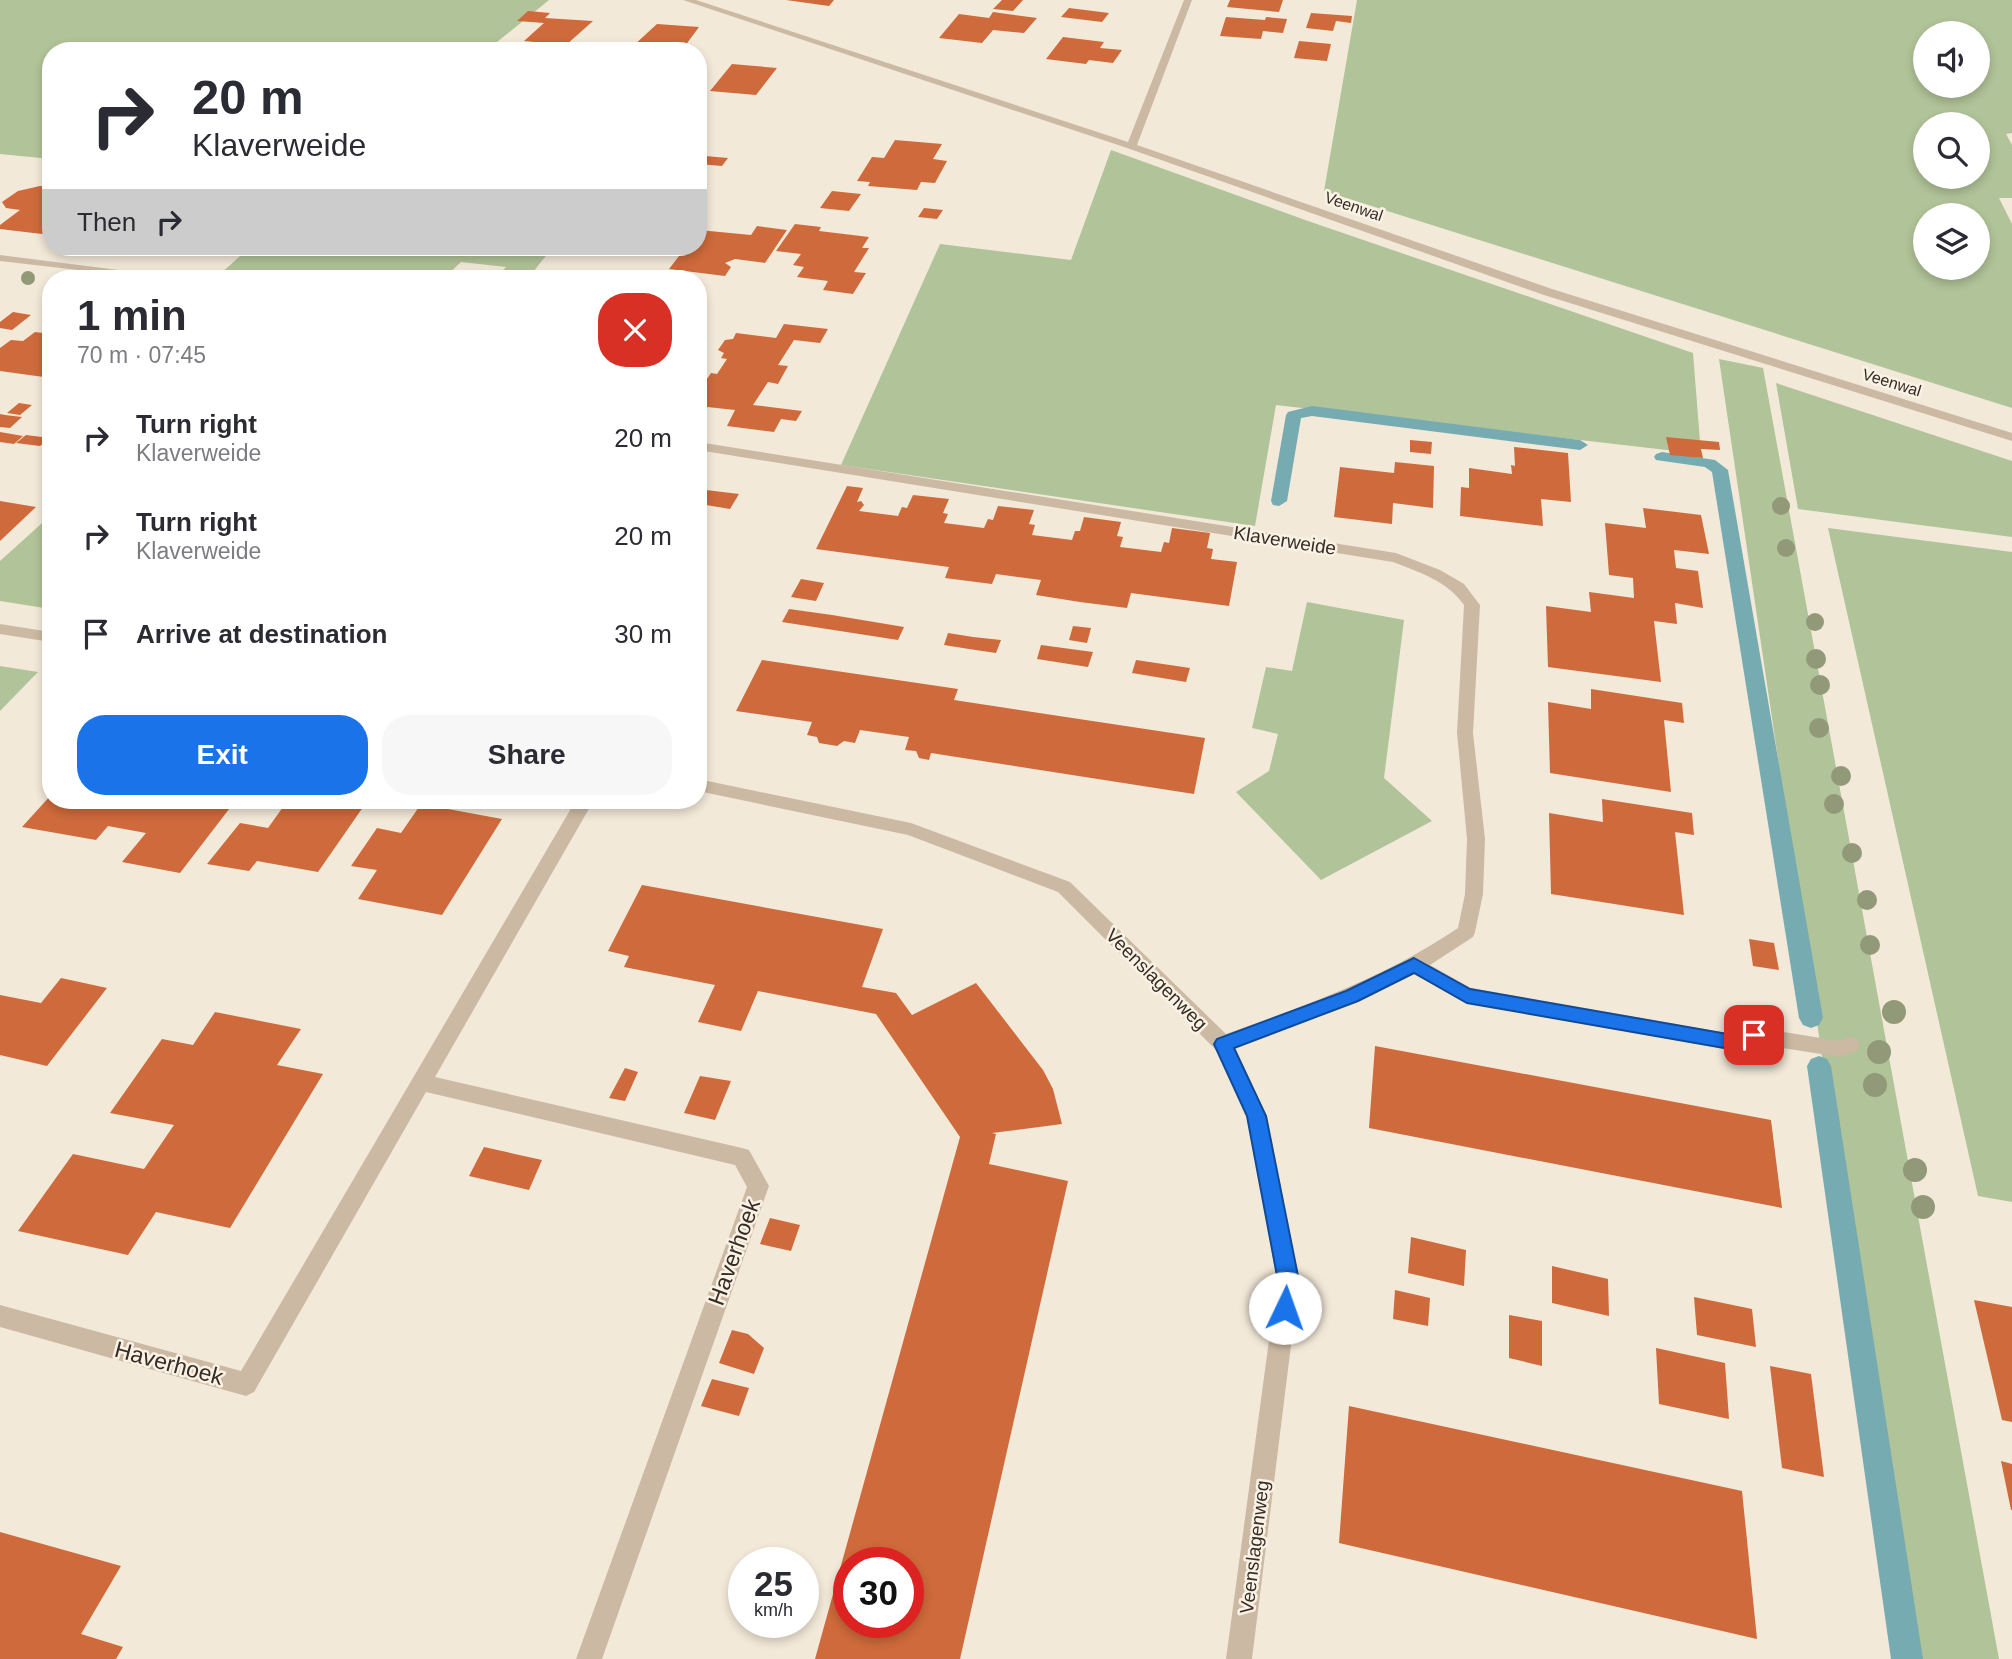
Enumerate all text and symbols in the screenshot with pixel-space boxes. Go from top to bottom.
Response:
map controls [1913,21,1990,280]
button: sound [1913,21,1990,98]
icon: right [77,70,168,161]
text: 20 m [192,70,304,124]
button: search [1913,112,1990,189]
text: Klaverweide [192,127,366,163]
street label: Veenwal [1322,189,1385,224]
icon: right [150,203,188,241]
button: layers [1913,203,1990,280]
text: Then [77,207,136,237]
text: 1 min [77,292,187,339]
button: close [598,293,672,367]
text: 70 m · 07:45 [77,342,206,368]
street label: Veenwal [1860,366,1923,399]
text: Turn right [136,409,257,439]
icon: right [77,419,115,457]
text: 20 m [614,423,672,453]
text: Klaverweide [136,440,261,466]
text: Turn right [136,507,257,537]
icon: right [77,517,115,555]
text: 20 m [614,521,672,551]
street label: Klaverweide [1232,522,1338,559]
text: Klaverweide [136,538,261,564]
icon: arrive [77,615,115,653]
text: Arrive at destination [136,619,387,649]
text: 30 m [614,619,672,649]
button: Exit [77,715,368,795]
button: Share [382,715,672,795]
street label: Veenslagenweg [1102,924,1212,1034]
pin [1724,1005,1784,1065]
icon: arrive [1735,1016,1773,1054]
street label: Haverhoek [703,1195,765,1309]
position arrow [1248,1271,1322,1345]
street label: Haverhoek [112,1336,227,1390]
street label: Veenslagenweg [1236,1479,1273,1615]
speed limit sign: 30 [833,1547,924,1638]
text: 25 [754,1564,793,1603]
text: km/h [754,1600,793,1620]

